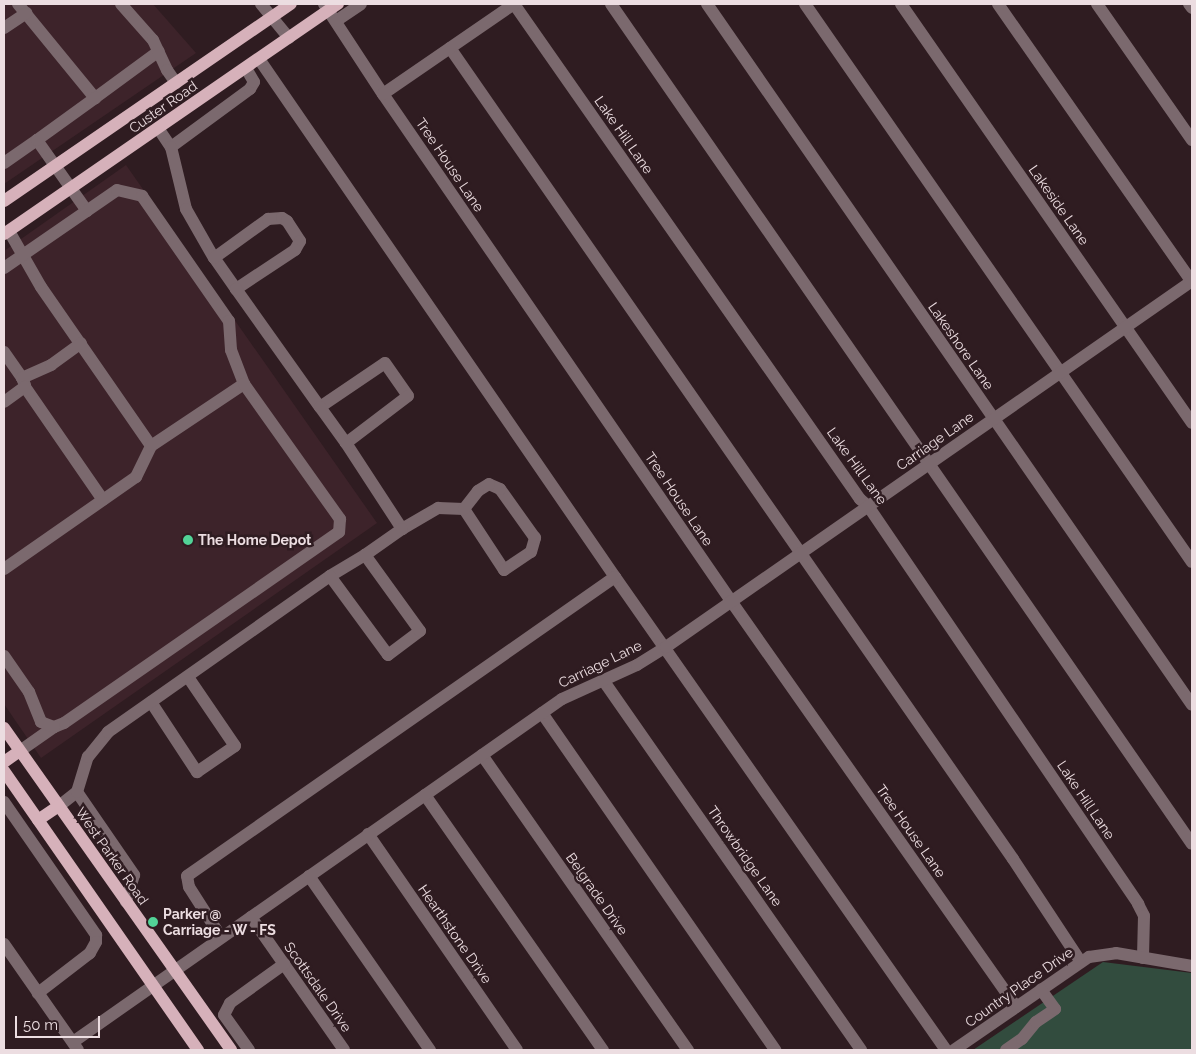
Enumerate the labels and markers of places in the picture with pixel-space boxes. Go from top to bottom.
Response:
place label: The Home Depot [198,532,311,548]
marker: The Home Depot [182,534,194,546]
place label: Parker @ Carriage - W - FS [163,906,277,939]
marker: Parker @ Carriage - W - FS [147,916,159,928]

